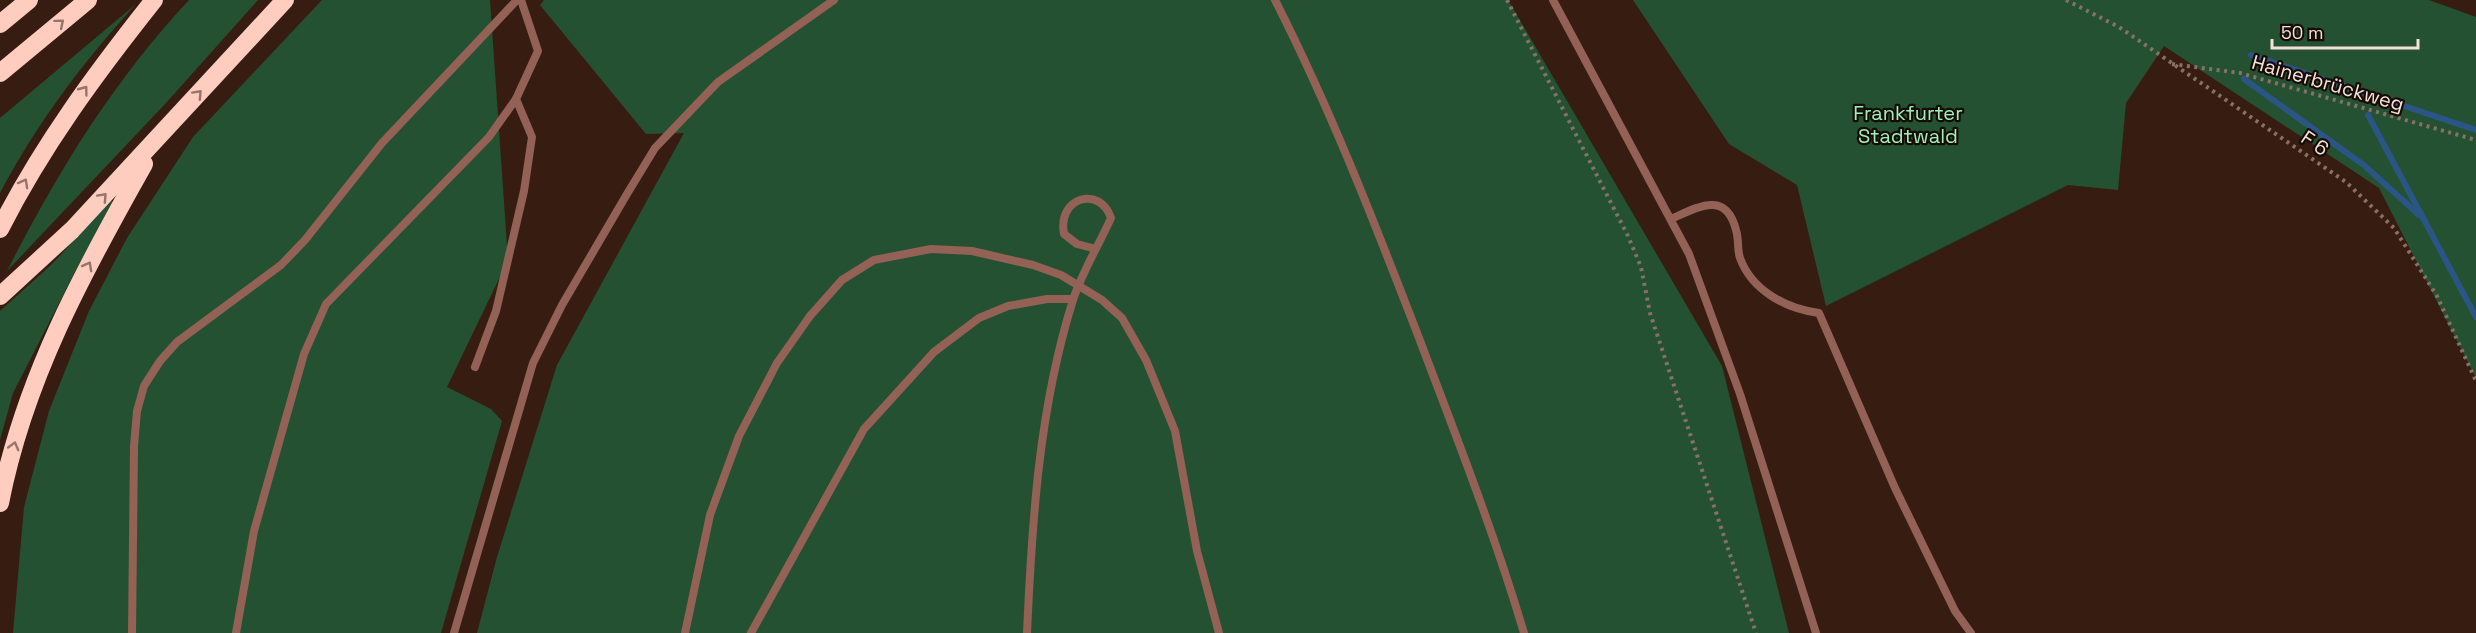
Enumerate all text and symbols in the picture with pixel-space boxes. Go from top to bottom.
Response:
scale bar [2272,12,2418,50]
one-way arrow [53,19,64,30]
text: 50 m [2281,21,2323,44]
street label: Hainerbrückweg [2249,49,2407,117]
one-way arrow [77,86,88,97]
one-way arrow [191,90,202,101]
park label: Frankfurter Stadtwald [1853,100,1963,149]
street label: F 6 [2296,124,2334,162]
one-way arrow [17,179,28,189]
one-way arrow [96,193,107,204]
one-way arrow [81,262,92,272]
one-way arrow [7,441,19,452]

